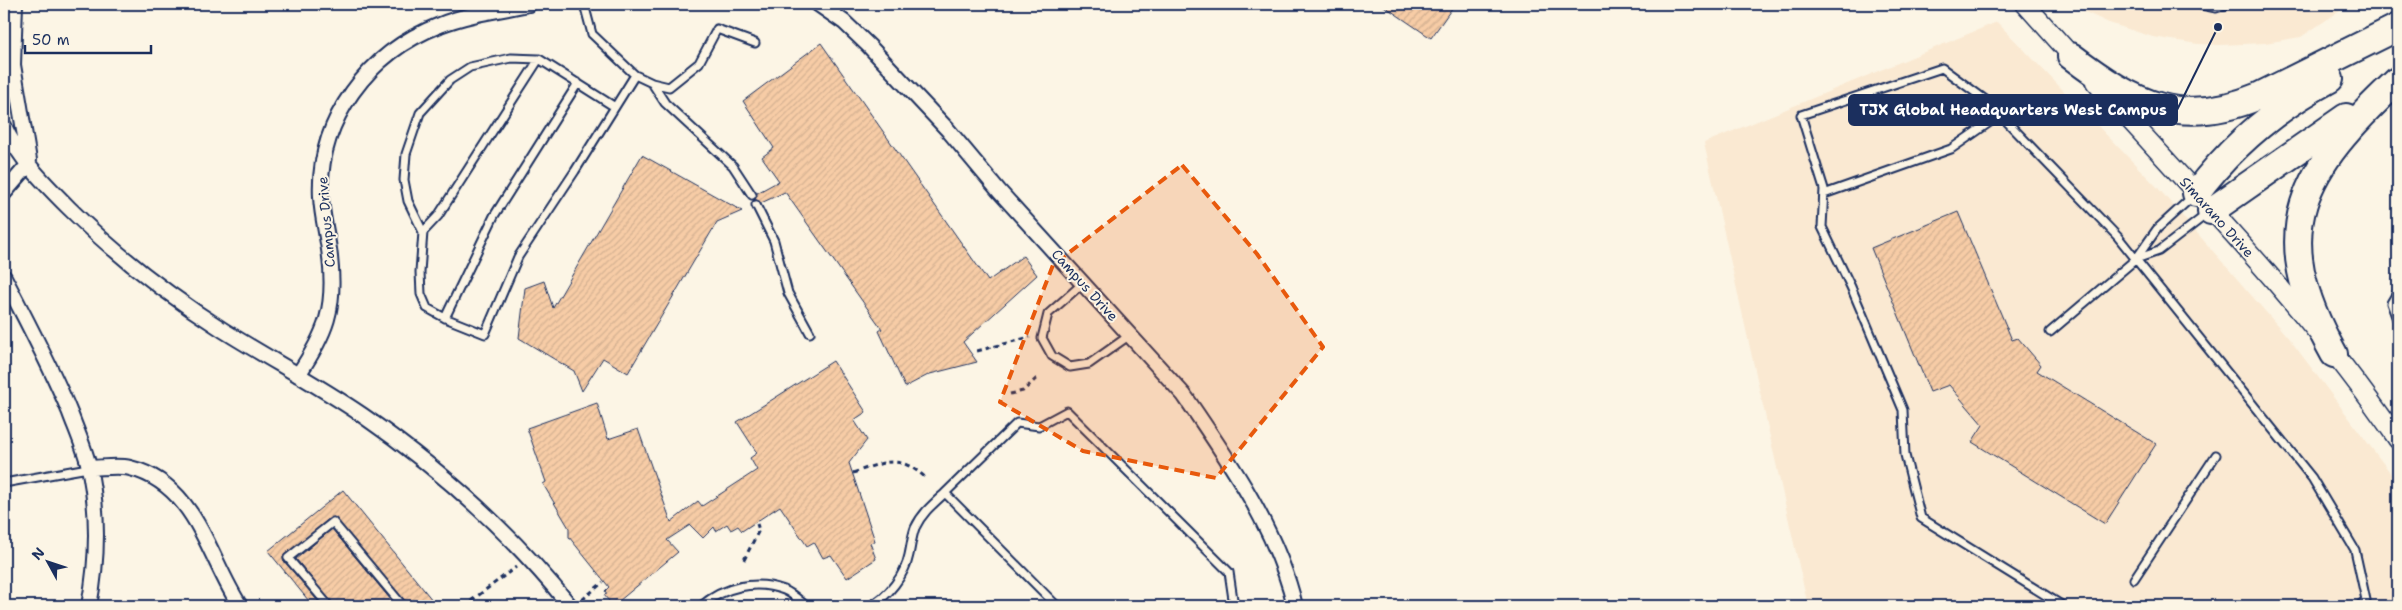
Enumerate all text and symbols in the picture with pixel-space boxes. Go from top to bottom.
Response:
scale bar [25,22,151,54]
text: 50 m [32,30,70,50]
callout: TJX Global Headquarters West Campus [1849,95,2177,125]
text: TJX Global Headquarters West Campus [1859,100,2167,120]
street label: Simarano Drive [2176,173,2258,261]
street label: Campus Drive [313,176,339,268]
street label: Campus Drive [1048,245,1122,325]
north arrow [22,538,72,588]
text: N [28,544,49,564]

